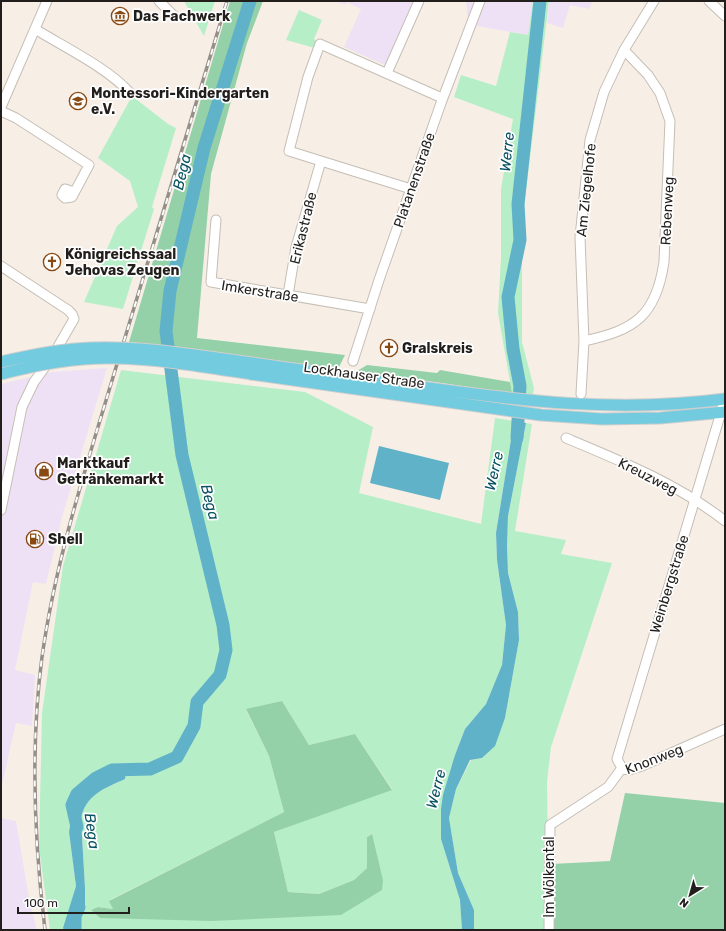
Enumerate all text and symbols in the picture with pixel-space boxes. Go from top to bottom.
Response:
museum icon: Das Fachwerk [110,6,130,26]
place label: Das Fachwerk [133,8,231,25]
place label: Montessori-Kindergarten e.V. [91,85,269,118]
school or university icon: Montessori-Kindergarten e.V. [68,91,88,111]
street label: Platanenstraße [390,130,439,230]
water label: Werre [496,131,518,173]
street label: Am Ziegelhofe [573,142,600,238]
water label: Bega [169,152,195,192]
street label: Rebenweg [657,176,678,246]
street label: Erikastraße [286,190,321,266]
place label: Königreichssaal Jehovas Zeugen [65,246,180,279]
church icon: Königreichssaal Jehovas Zeugen [42,252,62,272]
street label: Imkerstraße [220,277,300,306]
church icon: Gralskreis [379,338,399,358]
place label: Gralskreis [402,340,473,357]
street label: Lockhauser Straße [302,359,426,392]
water label: Werre [481,449,507,492]
street label: Kreuzweg [615,454,680,499]
place label: Marktkauf Getränkemarkt [57,455,164,488]
shop icon: Marktkauf Getränkemarkt [34,461,54,481]
water label: Bega [197,482,223,522]
fuel station icon: Shell [25,529,45,549]
place label: Shell [48,531,83,548]
street label: Weinbergstraße [646,533,693,635]
street label: Knonweg [623,741,685,778]
water label: Werre [422,767,450,810]
water label: Bega [81,812,103,850]
street label: Im Wölkental [541,836,558,918]
north arrow [670,875,710,915]
scale bar [18,889,129,915]
text: N [677,895,691,910]
text: 100 m [24,896,58,910]

